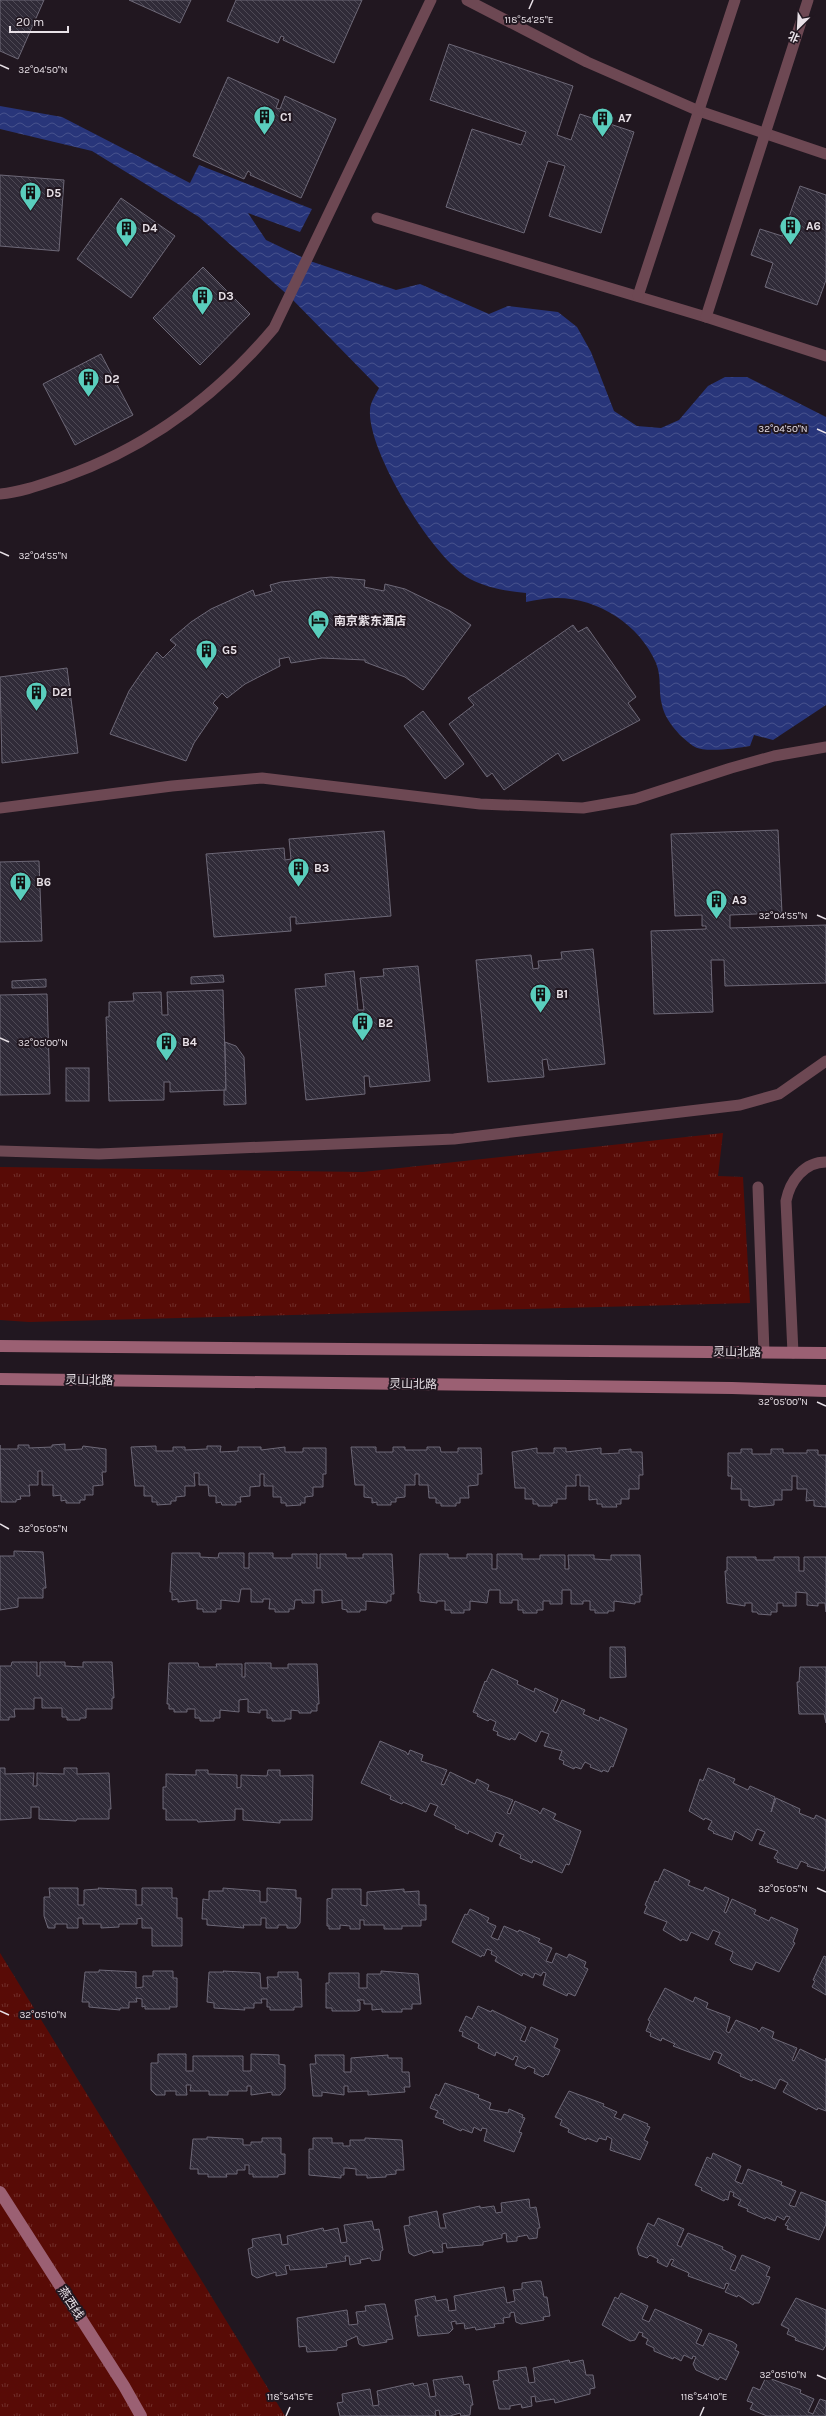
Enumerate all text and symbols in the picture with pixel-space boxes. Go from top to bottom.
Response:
scale bar [10,8,68,34]
north arrow [778,8,818,48]
text: 118°54'25"E [505,14,553,26]
text: 20 m [16,15,44,29]
text: 北 [786,29,802,45]
text: 32°04'50"N [18,64,68,76]
building icon: C1 [252,104,278,137]
building icon: A7 [589,105,615,138]
place label: C1 [280,110,292,124]
place label: A7 [618,111,632,125]
building icon: D5 [18,180,44,213]
place label: D5 [46,186,61,200]
building icon: A6 [777,213,803,246]
building icon: D4 [113,215,139,248]
place label: A6 [806,219,821,233]
place label: D4 [142,221,157,235]
building icon: D3 [189,283,215,316]
place label: D3 [218,289,234,303]
building icon: D2 [75,366,101,399]
place label: D2 [104,372,120,386]
text: 32°04'50"N [758,423,808,435]
text: 32°04'55"N [18,550,68,562]
hotel icon: 南京紫东酒店 [306,608,332,641]
place label: 南京紫东酒店 [334,614,406,628]
building icon: G5 [194,637,220,670]
place label: G5 [222,643,237,657]
building icon: D21 [23,679,49,712]
place label: D21 [52,685,72,699]
building icon: B3 [286,855,312,888]
place label: B3 [314,861,329,875]
building icon: B6 [7,869,33,902]
place label: B6 [36,875,51,889]
building icon: A3 [703,887,729,920]
place label: A3 [732,893,747,907]
text: 32°04'55"N [758,910,808,922]
building icon: B1 [527,981,553,1014]
place label: B1 [556,987,568,1001]
building icon: B2 [350,1010,376,1043]
place label: B2 [378,1016,393,1030]
building icon: B4 [153,1029,179,1062]
place label: B4 [182,1035,197,1049]
text: 32°05'00"N [18,1037,68,1049]
street label: 灵山北路 [713,1345,761,1359]
street label: 灵山北路 [65,1373,113,1387]
street label: 灵山北路 [389,1377,437,1391]
text: 32°05'00"N [758,1396,808,1408]
text: 32°05'05"N [18,1523,68,1535]
text: 32°05'05"N [758,1883,808,1895]
text: 32°05'10"N [19,2009,67,2021]
street label: 燕西线 [55,2284,87,2322]
text: 32°05'10"N [759,2369,807,2381]
text: 118°54'15"E [267,2391,313,2403]
text: 118°54'10"E [681,2391,727,2403]

